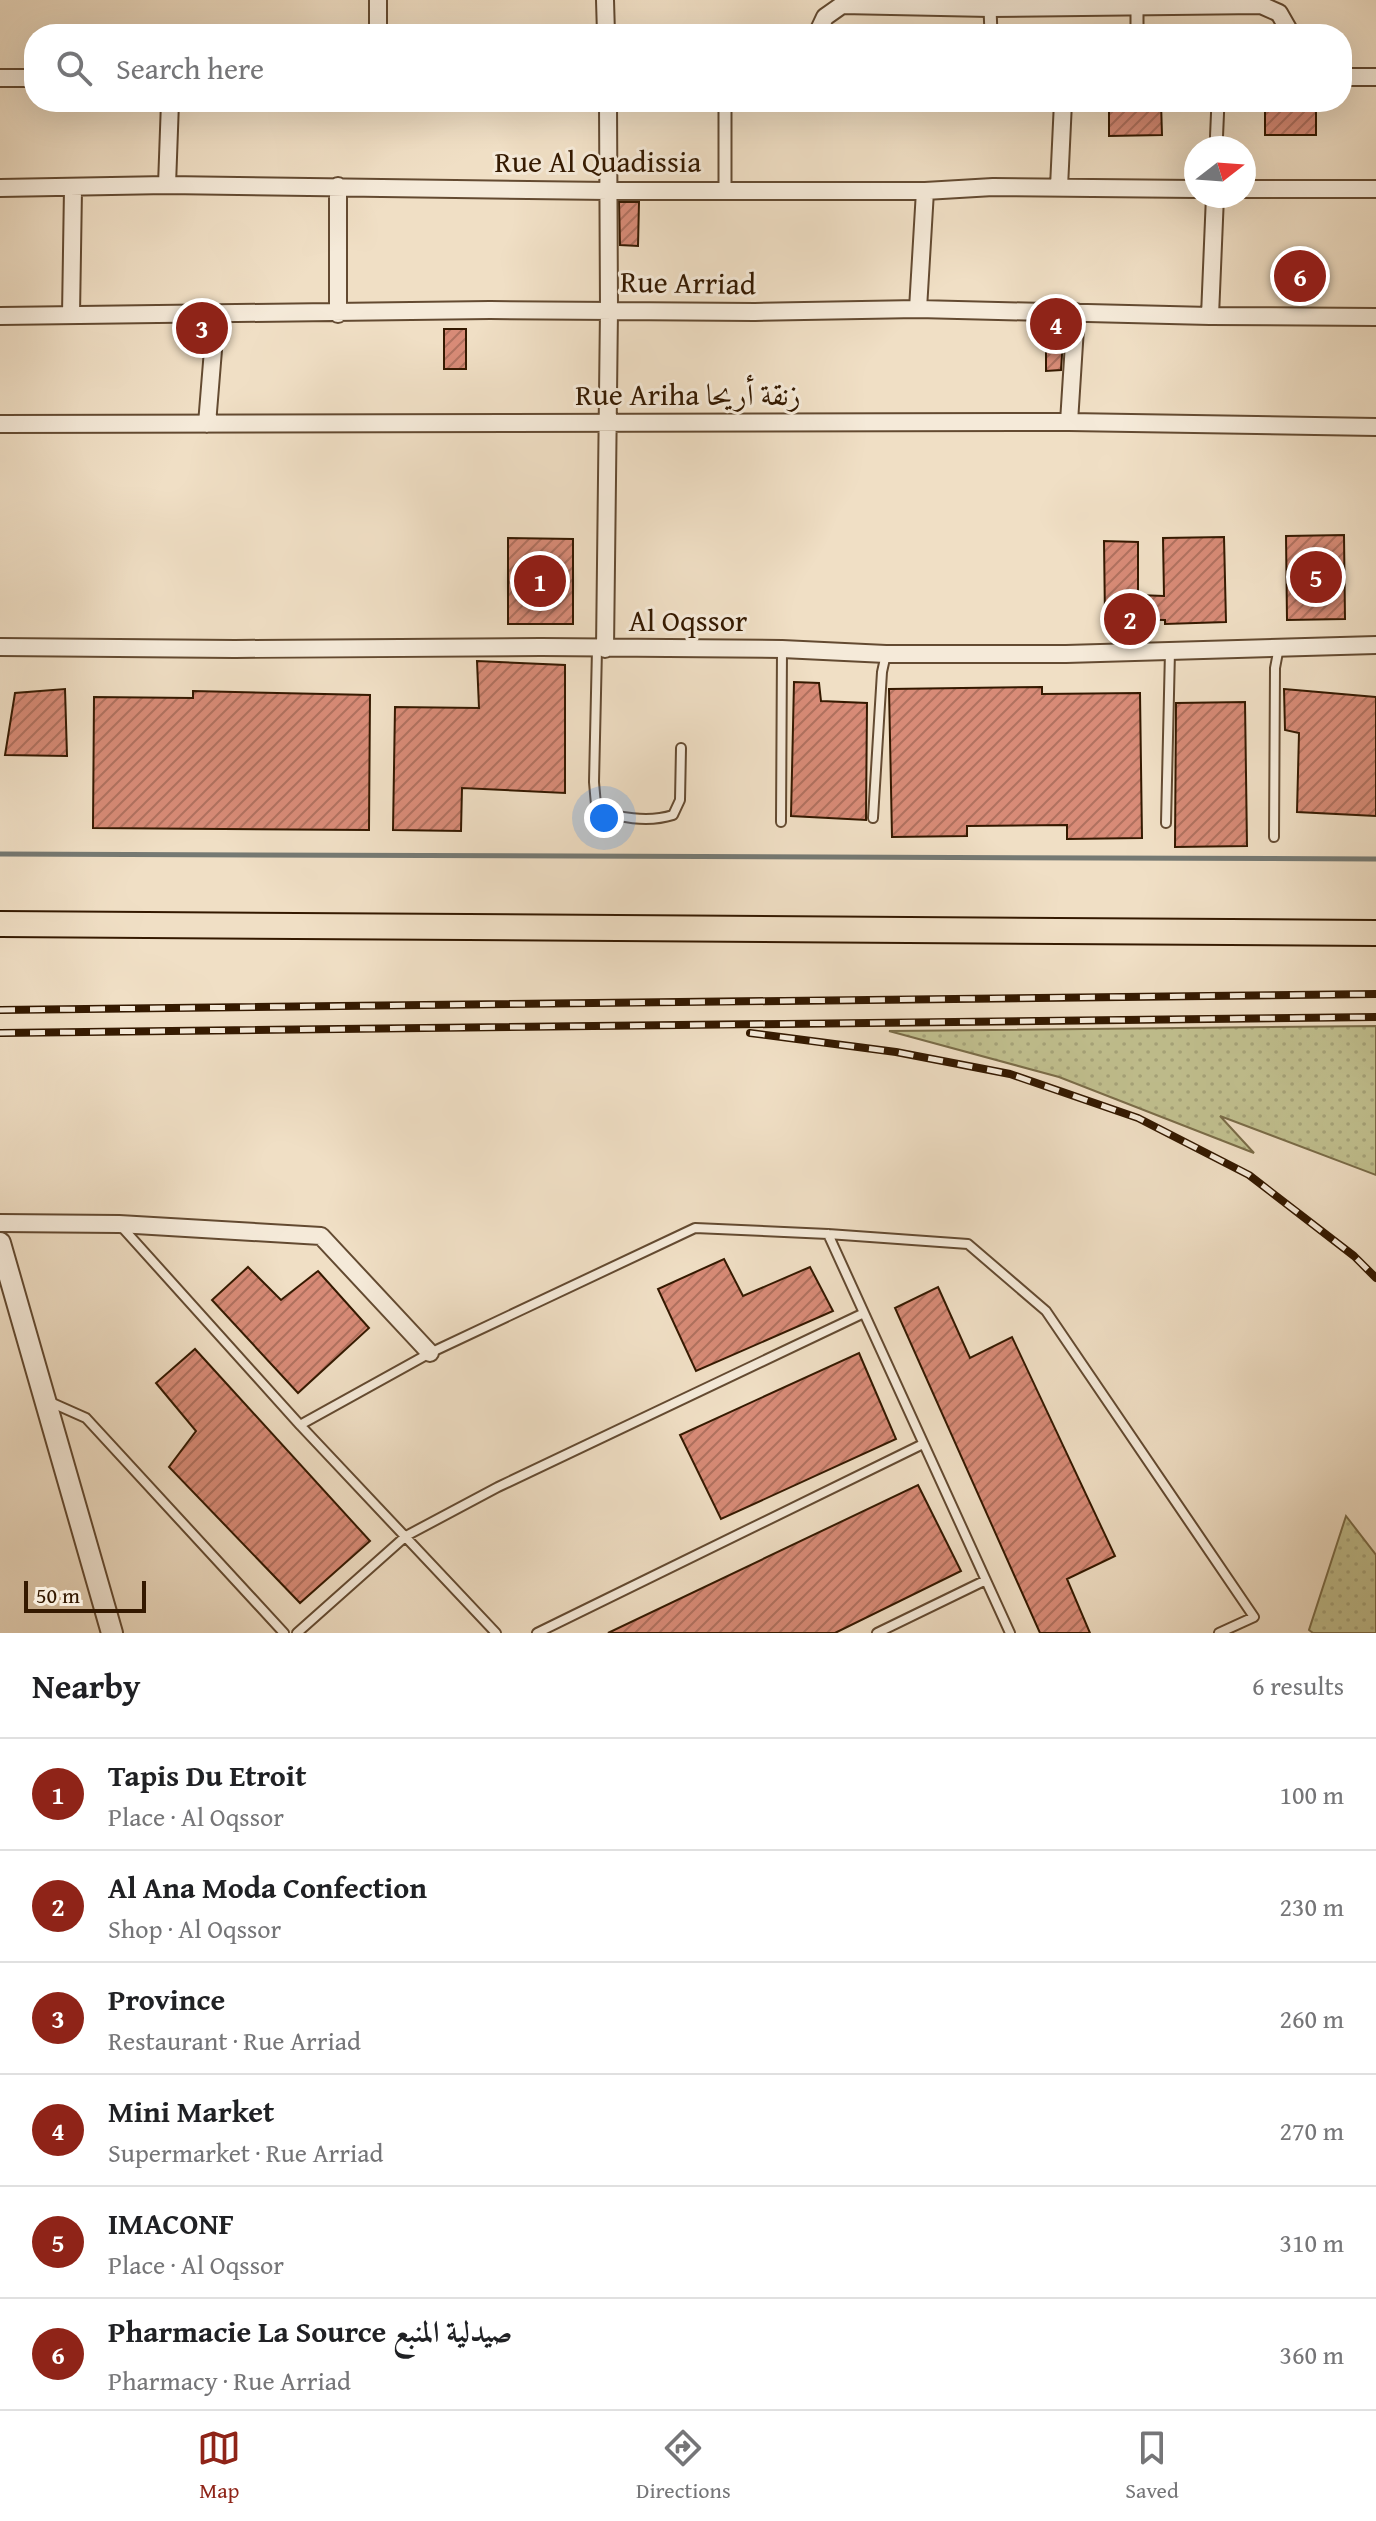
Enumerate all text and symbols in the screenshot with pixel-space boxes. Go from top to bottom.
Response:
search box [24,24,1352,112]
icon: search [52,46,96,90]
text: Search here [116,46,264,90]
north arrow [1184,136,1256,208]
street label: Rue Al Quadissia [495,139,701,183]
pin: 6 [1274,246,1326,306]
street label: Rue Arriad [620,259,756,305]
pin: 4 [1030,294,1082,354]
pin: 3 [176,298,228,358]
street label: Rue Ariha زنقة أريحا [575,372,801,416]
pin: 5 [1290,547,1342,607]
pin: 1 [514,551,566,611]
pin: 2 [1104,589,1156,649]
street label: Al Oqssor [629,598,747,642]
your location [584,798,624,838]
scale bar [24,1577,146,1613]
text: 50 m [36,1579,80,1611]
text: Nearby [32,1661,141,1710]
text: 6 results [1252,1666,1344,1705]
text: Tapis Du Etroit [108,1753,307,1797]
text: 1 [51,1775,65,1814]
text: 100 m [1279,1775,1344,1814]
text: Place · Al Oqssor [108,1797,284,1836]
text: Al Ana Moda Confection [108,1865,427,1909]
text: 2 [51,1887,65,1926]
text: 230 m [1279,1887,1344,1926]
text: Shop · Al Oqssor [108,1909,281,1948]
text: Province [108,1977,225,2021]
text: 3 [51,1999,65,2038]
text: 260 m [1279,1999,1344,2038]
text: Restaurant · Rue Arriad [108,2021,361,2060]
text: Mini Market [108,2089,274,2133]
text: 4 [51,2111,65,2150]
text: 270 m [1279,2111,1344,2150]
text: Supermarket · Rue Arriad [108,2133,383,2172]
text: IMACONF [108,2201,234,2245]
text: 5 [51,2223,65,2262]
text: 310 m [1279,2223,1344,2262]
text: Place · Al Oqssor [108,2245,284,2284]
text: Pharmacie La Source صيدلية المنبع [108,2309,512,2353]
text: 6 [51,2335,65,2374]
text: 360 m [1279,2335,1344,2374]
text: Pharmacy · Rue Arriad [108,2361,351,2400]
tab: Map [197,2426,241,2506]
tab: Directions [636,2426,731,2506]
tab: Saved [1125,2426,1179,2506]

